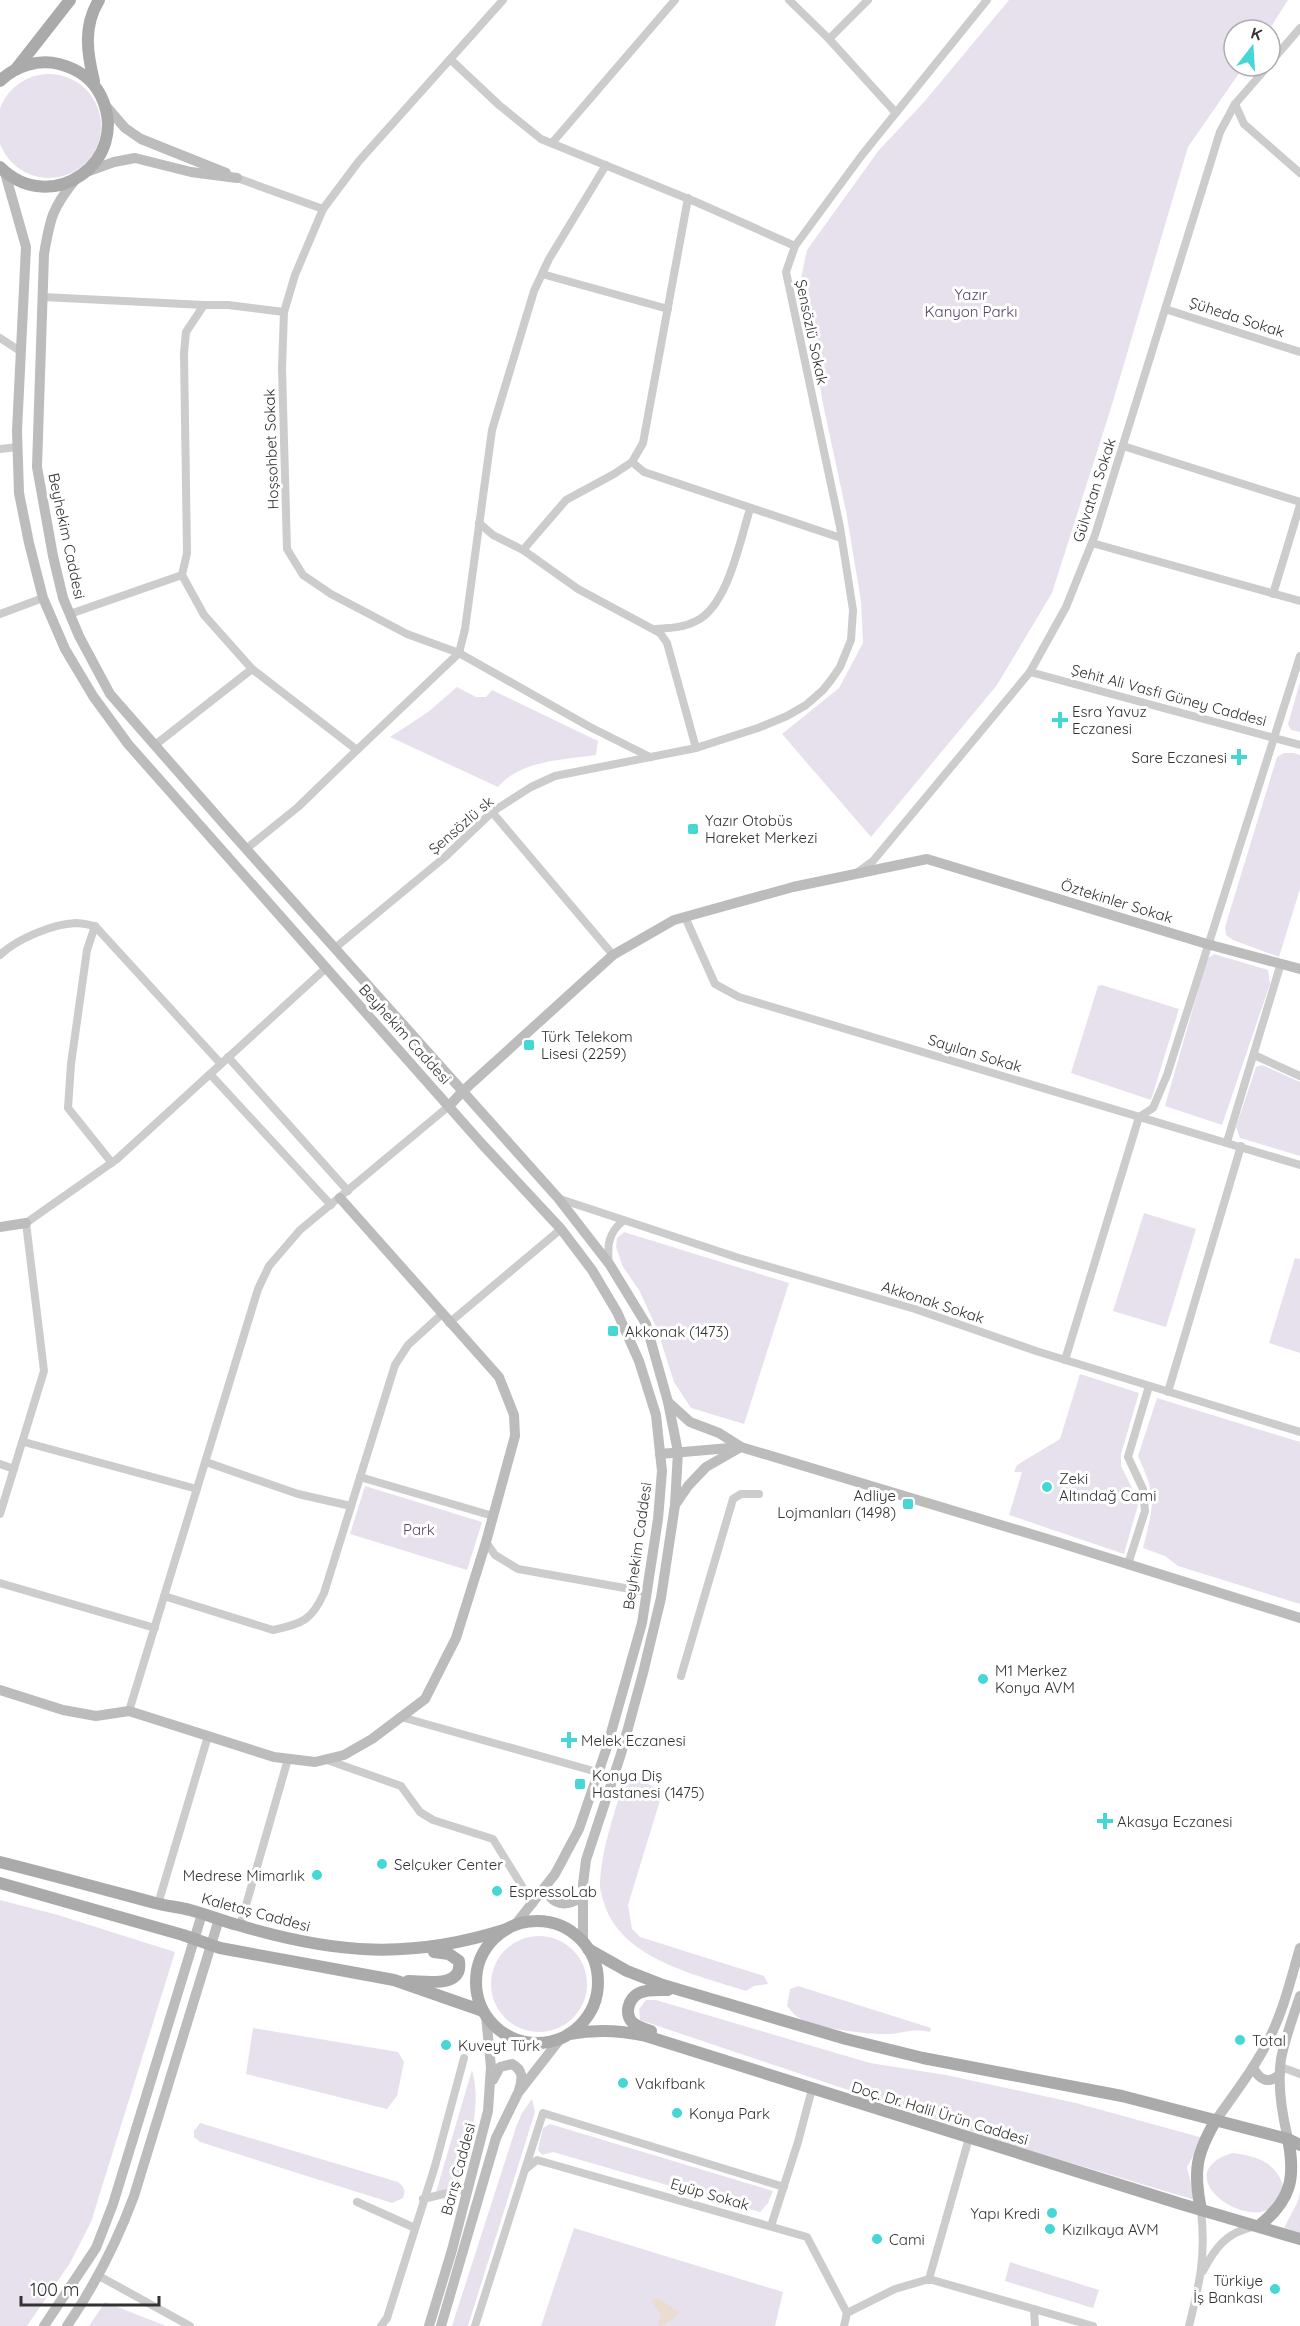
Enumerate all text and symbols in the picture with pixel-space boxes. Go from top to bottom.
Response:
north arrow [1222,18,1282,78]
text: K [1248,23,1264,45]
street label: Şensözlü Sokak [792,278,832,386]
park label: Yazır Kanyon Parkı [924,285,1018,321]
street label: Şüheda Sokak [1187,293,1287,341]
street label: Hoşsohbet Sokak [259,388,283,510]
street label: Gülvatan Sokak [1068,435,1120,545]
street label: Beyhekim Caddesi [44,471,90,601]
street label: Şehit Ali Vasfi Güney Caddesi [1069,660,1269,730]
place label: Esra Yavuz Eczanesi [1072,702,1147,738]
marker: Esra Yavuz Eczanesi [1053,713,1067,727]
place label: Sare Eczanesi [1132,748,1227,767]
marker: Sare Eczanesi [1232,750,1246,764]
street label: Şensözlü sk [425,792,497,858]
place label: Yazır Otobüs Hareket Merkezi [705,811,817,847]
marker: Yazır Otobüs Hareket Merkezi [686,822,700,836]
street label: Öztekinler Sokak [1059,875,1175,927]
street label: Beyhekim Caddesi [355,980,455,1088]
place label: Türk Telekom Lisesi (2259) [541,1027,633,1063]
street label: Sayılan Sokak [926,1030,1024,1076]
marker: Türk Telekom Lisesi (2259) [522,1038,536,1052]
street label: Akkonak Sokak [879,1276,987,1328]
place label: Akkonak (1473) [625,1322,729,1341]
marker: Akkonak (1473) [606,1324,620,1338]
place label: Zeki Altındağ Cami [1059,1469,1157,1505]
marker: Zeki Altındağ Cami [1040,1480,1054,1494]
street label: Beyhekim Caddesi [619,1481,655,1611]
place label: Adliye Lojmanları (1498) [777,1486,896,1522]
marker: Adliye Lojmanları (1498) [901,1497,915,1511]
park label: Park [403,1520,435,1539]
place label: M1 Merkez Konya AVM [995,1661,1075,1697]
marker: M1 Merkez Konya AVM [976,1672,990,1686]
place label: Melek Eczanesi [581,1731,686,1750]
marker: Melek Eczanesi [562,1733,576,1747]
place label: Konya Diş Hastanesi (1475) [592,1766,704,1802]
marker: Konya Diş Hastanesi (1475) [573,1777,587,1791]
place label: Akasya Eczanesi [1117,1812,1232,1831]
marker: Akasya Eczanesi [1098,1814,1112,1828]
place label: Selçuker Center [394,1855,503,1874]
marker: Selçuker Center [375,1857,389,1871]
place label: Medrese Mimarlık [183,1866,305,1885]
marker: Medrese Mimarlık [310,1868,324,1882]
place label: EspressoLab [509,1882,597,1901]
marker: EspressoLab [490,1884,504,1898]
street label: Kaletaş Caddesi [199,1888,313,1936]
place label: Total [1252,2031,1286,2050]
marker: Total [1233,2033,1247,2047]
place label: Kuveyt Türk [458,2036,540,2055]
marker: Kuveyt Türk [439,2038,453,2052]
place label: Vakıfbank [635,2074,705,2093]
marker: Vakıfbank [616,2076,630,2090]
street label: Doç. Dr. Halil Ürün Caddesi [849,2077,1031,2149]
place label: Konya Park [689,2104,770,2123]
marker: Konya Park [670,2106,684,2120]
street label: Barış Caddesi [437,2121,479,2217]
street label: Eyüp Sokak [668,2174,752,2214]
place label: Yapı Kredi [970,2204,1040,2223]
marker: Yapı Kredi [1045,2206,1059,2220]
place label: Kızılkaya AVM [1062,2220,1159,2239]
marker: Kızılkaya AVM [1043,2222,1057,2236]
place label: Cami [889,2230,925,2249]
marker: Cami [870,2232,884,2246]
scale bar [21,2269,159,2307]
place label: Türkiye İş Bankası [1193,2271,1263,2307]
text: 100 m [30,2278,79,2301]
marker: Türkiye İş Bankası [1268,2282,1282,2296]

